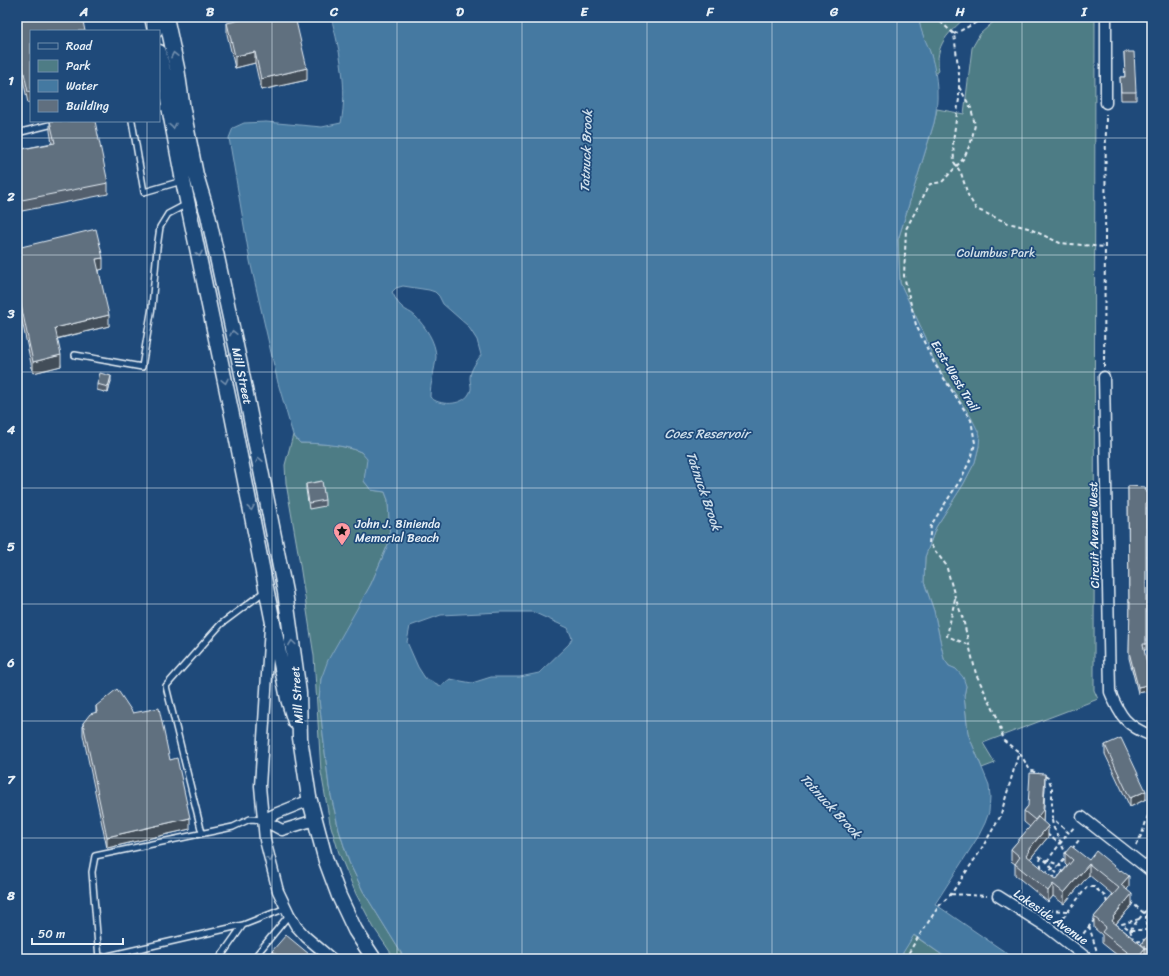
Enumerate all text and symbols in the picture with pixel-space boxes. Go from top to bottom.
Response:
text: A [79,0,88,23]
text: B [206,0,215,23]
text: C [329,0,339,23]
text: D [456,0,464,23]
text: E [580,0,589,23]
text: F [705,0,714,23]
text: G [829,0,839,23]
text: H [954,0,965,23]
text: I [1080,0,1088,23]
legend [30,30,160,122]
text: Road [66,35,93,57]
one-way arrow [171,52,179,58]
text: Park [66,55,91,77]
text: 1 [8,69,14,92]
text: Water [66,75,99,97]
text: Building [66,95,109,117]
water label: Tatnuck Brook [573,108,599,193]
one-way arrow [168,123,176,130]
text: 2 [6,185,15,208]
park label: Columbus Park [957,242,1035,264]
one-way arrow [194,251,202,257]
text: 3 [6,302,15,325]
one-way arrow [230,330,238,336]
street label: East-West Trail [925,336,986,417]
street label: Mill Street [225,345,259,407]
one-way arrow [221,378,229,384]
text: 4 [6,418,16,441]
water label: Coes Reservoir [665,422,752,445]
water label: Tatnuck Brook [680,448,729,535]
one-way arrow [256,457,264,463]
street label: Circuit Avenue West [1082,482,1106,588]
one-way arrow [246,505,255,512]
place label: John J. Binienda Memorial Beach [354,513,440,549]
place icon: John J. Binienda Memorial Beach [332,521,352,546]
text: 5 [7,535,15,558]
one-way arrow [288,640,297,646]
text: 6 [6,651,15,674]
street label: Mill Street [284,665,310,725]
text: 7 [7,768,16,791]
water label: Tatnuck Brook [794,768,868,845]
one-way arrow [265,855,274,862]
street label: Lakeside Avenue [1009,883,1093,951]
text: 8 [6,884,15,907]
scale bar [32,920,123,946]
text: 50 m [38,923,65,945]

